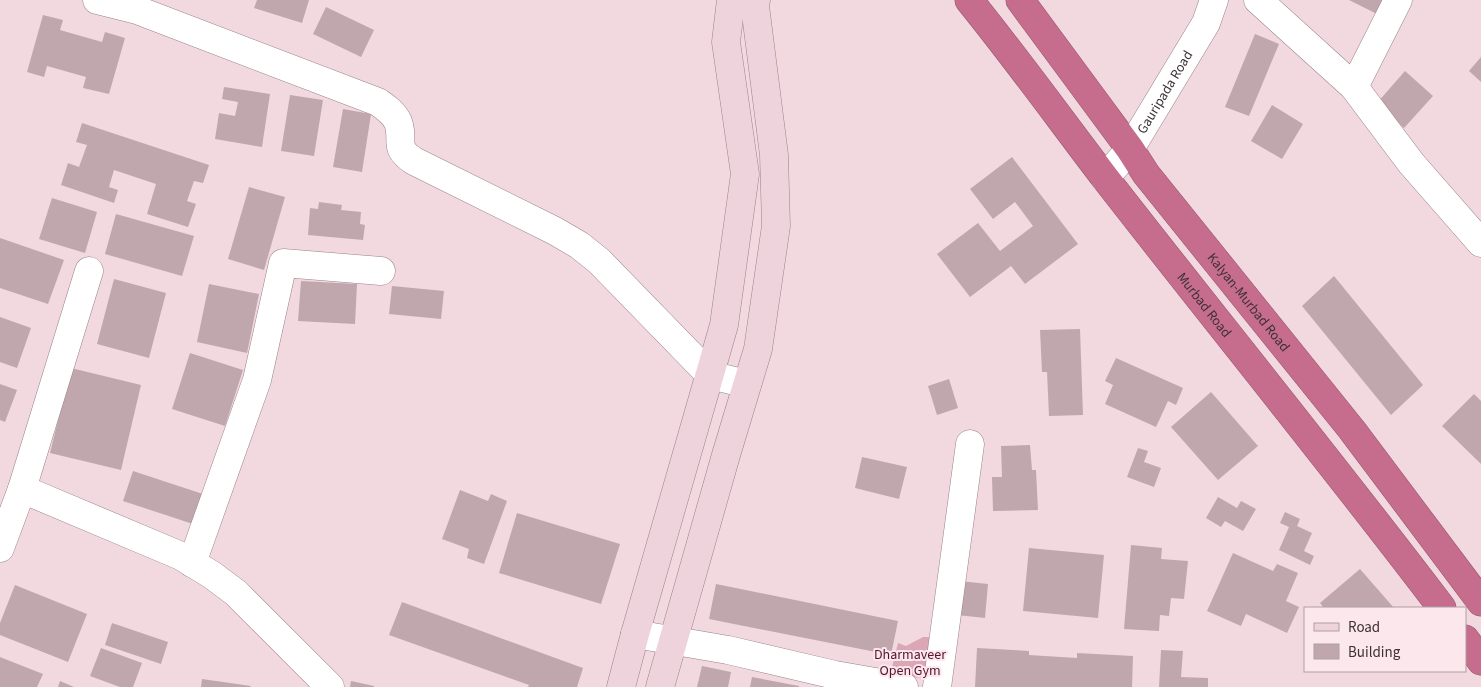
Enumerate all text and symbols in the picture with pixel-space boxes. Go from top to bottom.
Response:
street label: Gauripada Road [1132,47,1198,138]
street label: Kalyan-Murbad Road [1204,249,1294,355]
street label: Murbad Road [1174,268,1236,340]
legend [1304,607,1466,672]
text: Road [1348,617,1380,638]
text: Building [1348,642,1401,663]
park label: Dharmaveer Open Gym [874,645,946,681]

